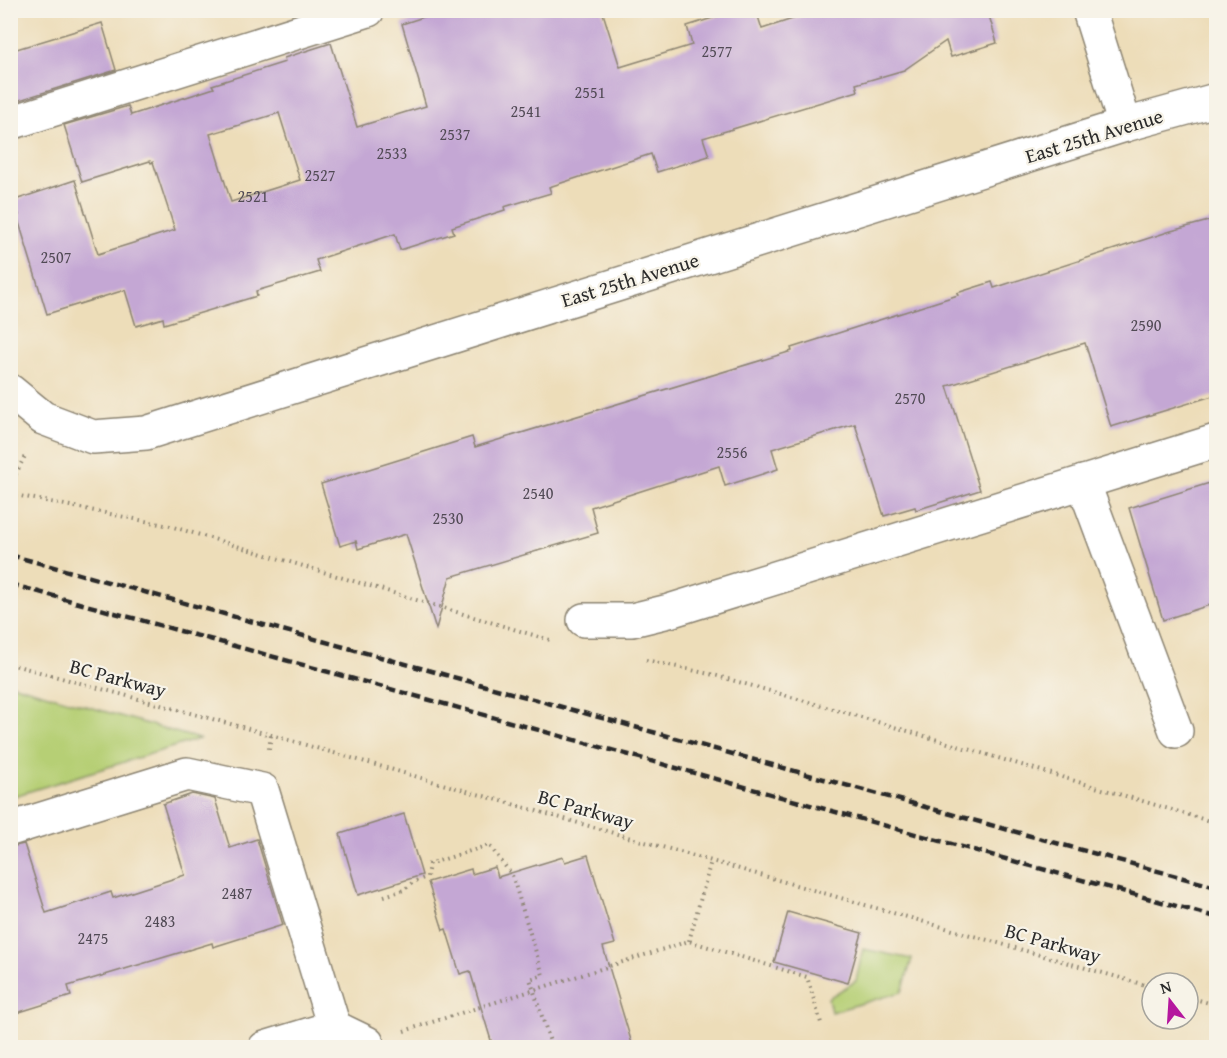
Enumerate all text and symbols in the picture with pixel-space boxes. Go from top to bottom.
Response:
house number: 2577 [702,39,733,63]
house number: 2551 [575,80,605,104]
house number: 2541 [511,99,541,123]
street label: East 25th Avenue [1022,101,1166,170]
house number: 2537 [440,122,471,146]
house number: 2533 [377,141,407,165]
house number: 2527 [305,163,336,187]
house number: 2521 [238,184,268,208]
house number: 2507 [41,245,72,269]
street label: East 25th Avenue [558,245,702,314]
house number: 2590 [1131,313,1162,337]
house number: 2570 [895,386,926,410]
house number: 2556 [717,440,748,464]
house number: 2540 [523,481,554,505]
house number: 2530 [433,506,464,530]
street label: BC Parkway [67,651,170,704]
street label: BC Parkway [535,781,638,836]
house number: 2487 [222,881,253,905]
house number: 2483 [145,909,175,933]
street label: BC Parkway [1002,915,1105,970]
house number: 2475 [78,926,108,950]
north arrow [1140,971,1200,1031]
text: N [1157,974,1175,1000]

